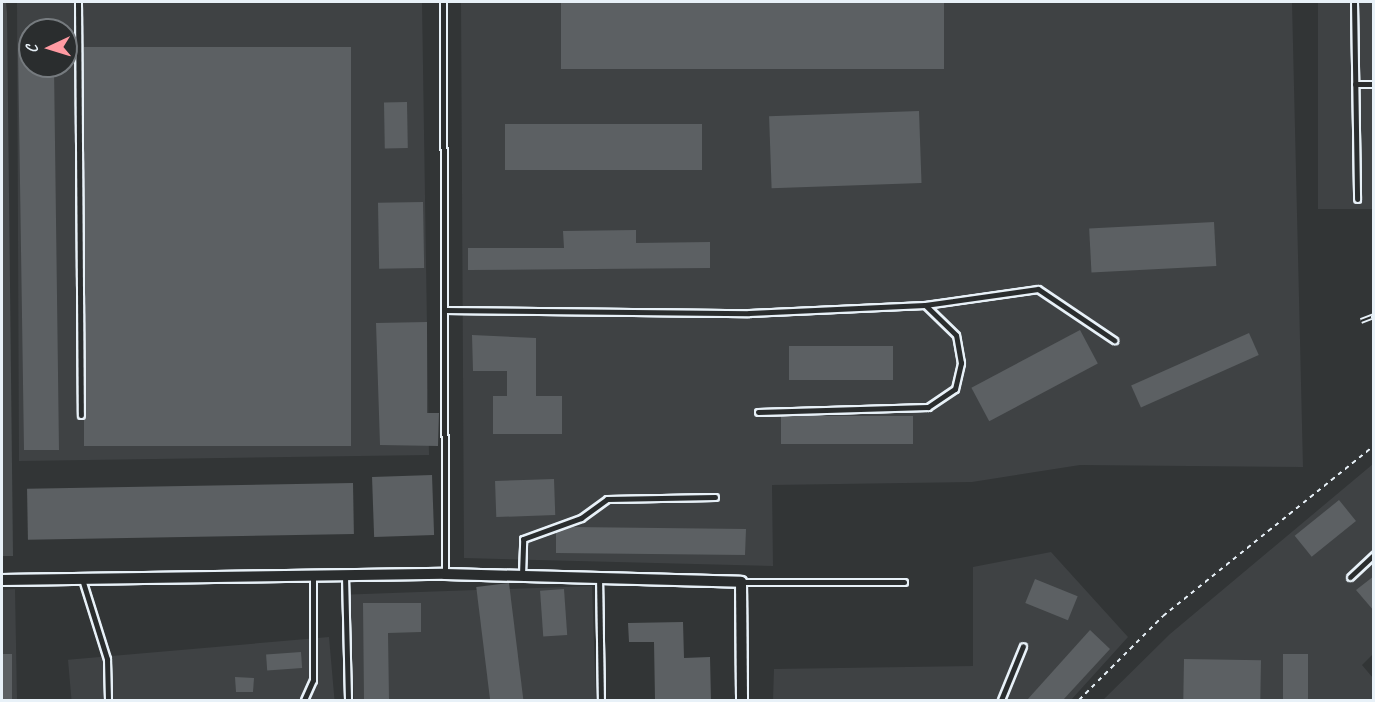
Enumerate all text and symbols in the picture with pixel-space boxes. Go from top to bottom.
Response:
north arrow [18,18,78,78]
text: С [22,45,42,54]

